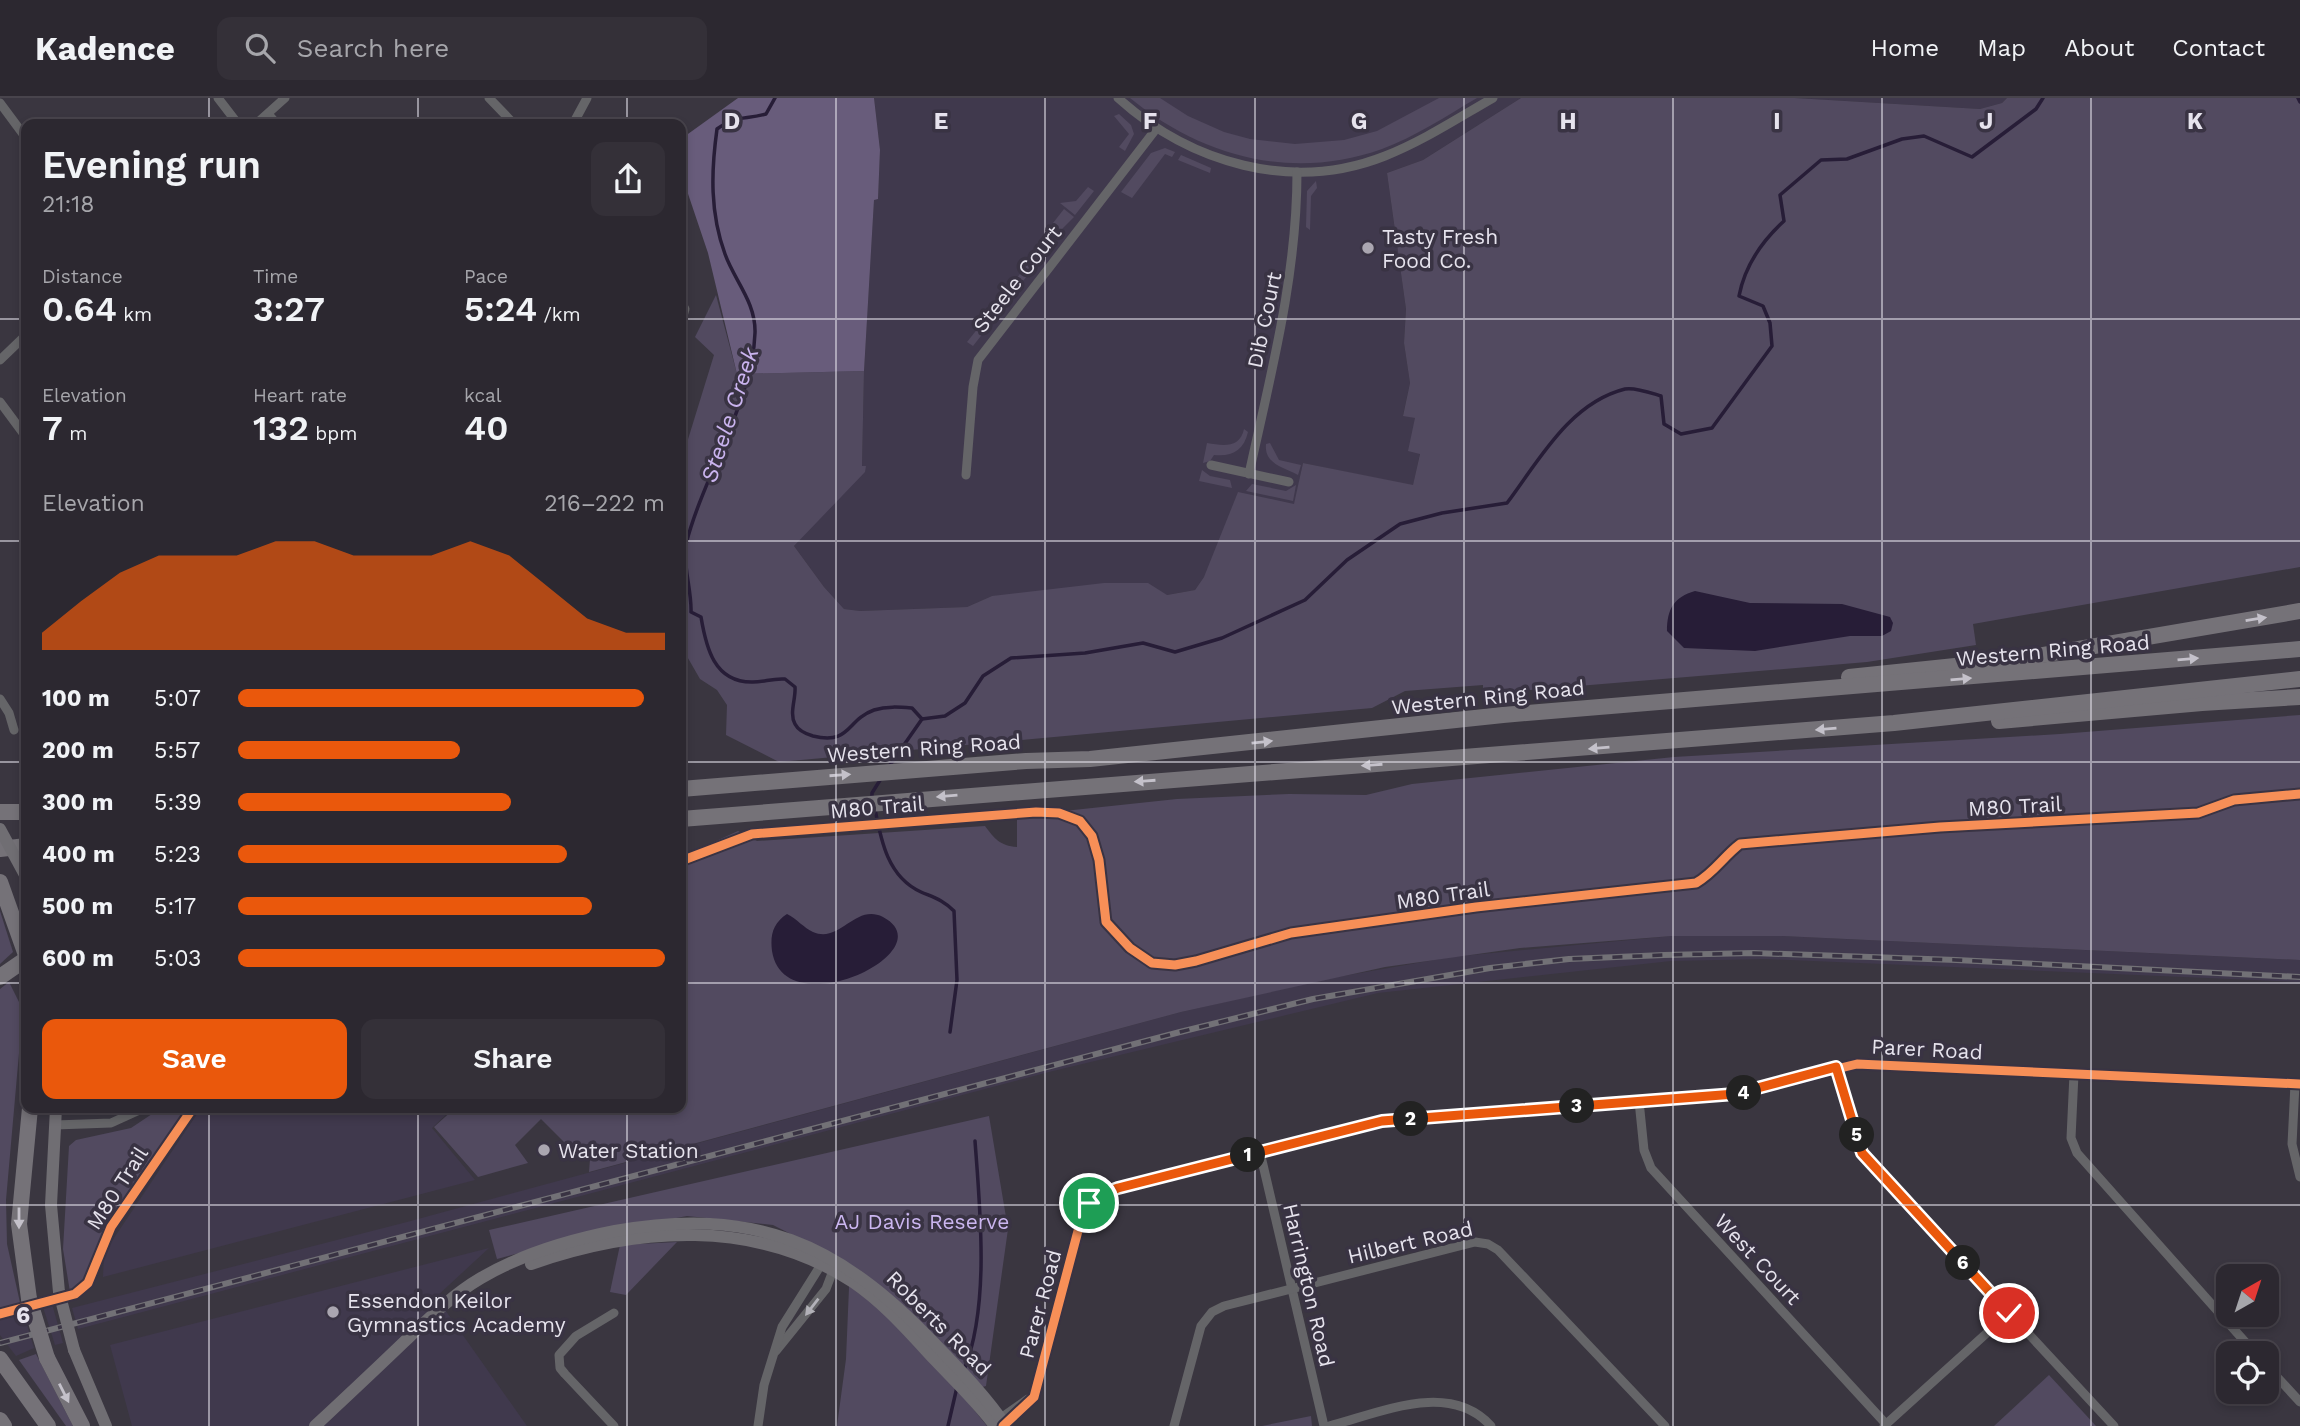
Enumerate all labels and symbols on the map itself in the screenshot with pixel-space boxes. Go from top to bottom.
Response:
text: D [724,108,740,135]
text: E [934,108,948,135]
text: F [1143,108,1157,135]
text: G [1351,108,1367,135]
text: H [1559,108,1577,135]
text: I [1773,108,1781,135]
text: J [1979,108,1993,135]
text: K [2187,108,2203,135]
street label: Steele Court [967,220,1067,337]
place label: Tasty Fresh Food Co. [1382,224,1498,273]
marker: Tasty Fresh Food Co. [1360,240,1376,256]
street label: Dib Court [1242,269,1286,370]
water label: Steele Creek [695,343,765,486]
one-way arrow [2245,613,2267,624]
street label: Western Ring Road [1955,629,2151,671]
one-way arrow [2177,653,2199,664]
one-way arrow [1951,673,1973,684]
street label: Western Ring Road [1390,674,1586,720]
one-way arrow [1814,724,1836,735]
street label: Western Ring Road [826,729,1022,767]
one-way arrow [1251,737,1273,748]
one-way arrow [1588,743,1610,754]
one-way arrow [1361,760,1383,771]
one-way arrow [830,770,852,781]
one-way arrow [1134,776,1156,787]
street label: M80 Trail [829,790,925,824]
one-way arrow [936,791,958,802]
street label: M80 Trail [1967,791,2063,821]
street label: M80 Trail [1395,876,1492,914]
street label: Parer Road [1871,1034,1983,1064]
pin: 4 [1726,1076,1762,1110]
pin: 3 [1560,1088,1594,1124]
pin: 2 [1394,1102,1428,1136]
pin: 5 [1840,1118,1874,1152]
place label: Water Station [558,1138,699,1163]
pin: 1 [1230,1138,1266,1172]
street label: M80 Trail [81,1141,153,1234]
marker: Water Station [536,1142,552,1158]
pin [1059,1173,1119,1233]
street label: Harrington Road [1278,1201,1340,1369]
one-way arrow [13,1207,25,1229]
street label: West Court [1710,1208,1807,1310]
park label: AJ Davis Reserve [835,1209,1009,1234]
street label: Hilbert Road [1345,1215,1475,1269]
pin: 6 [1946,1246,1980,1280]
street label: Parer Road [1013,1247,1067,1361]
north arrow [2216,1264,2278,1326]
street label: Roberts Road [881,1265,997,1381]
pin [1979,1283,2039,1343]
place label: Essendon Keilor Gymnastics Academy [347,1288,566,1337]
one-way arrow [805,1299,820,1316]
text: 6 [16,1302,30,1329]
marker: Essendon Keilor Gymnastics Academy [325,1304,341,1320]
one-way arrow [57,1383,69,1403]

